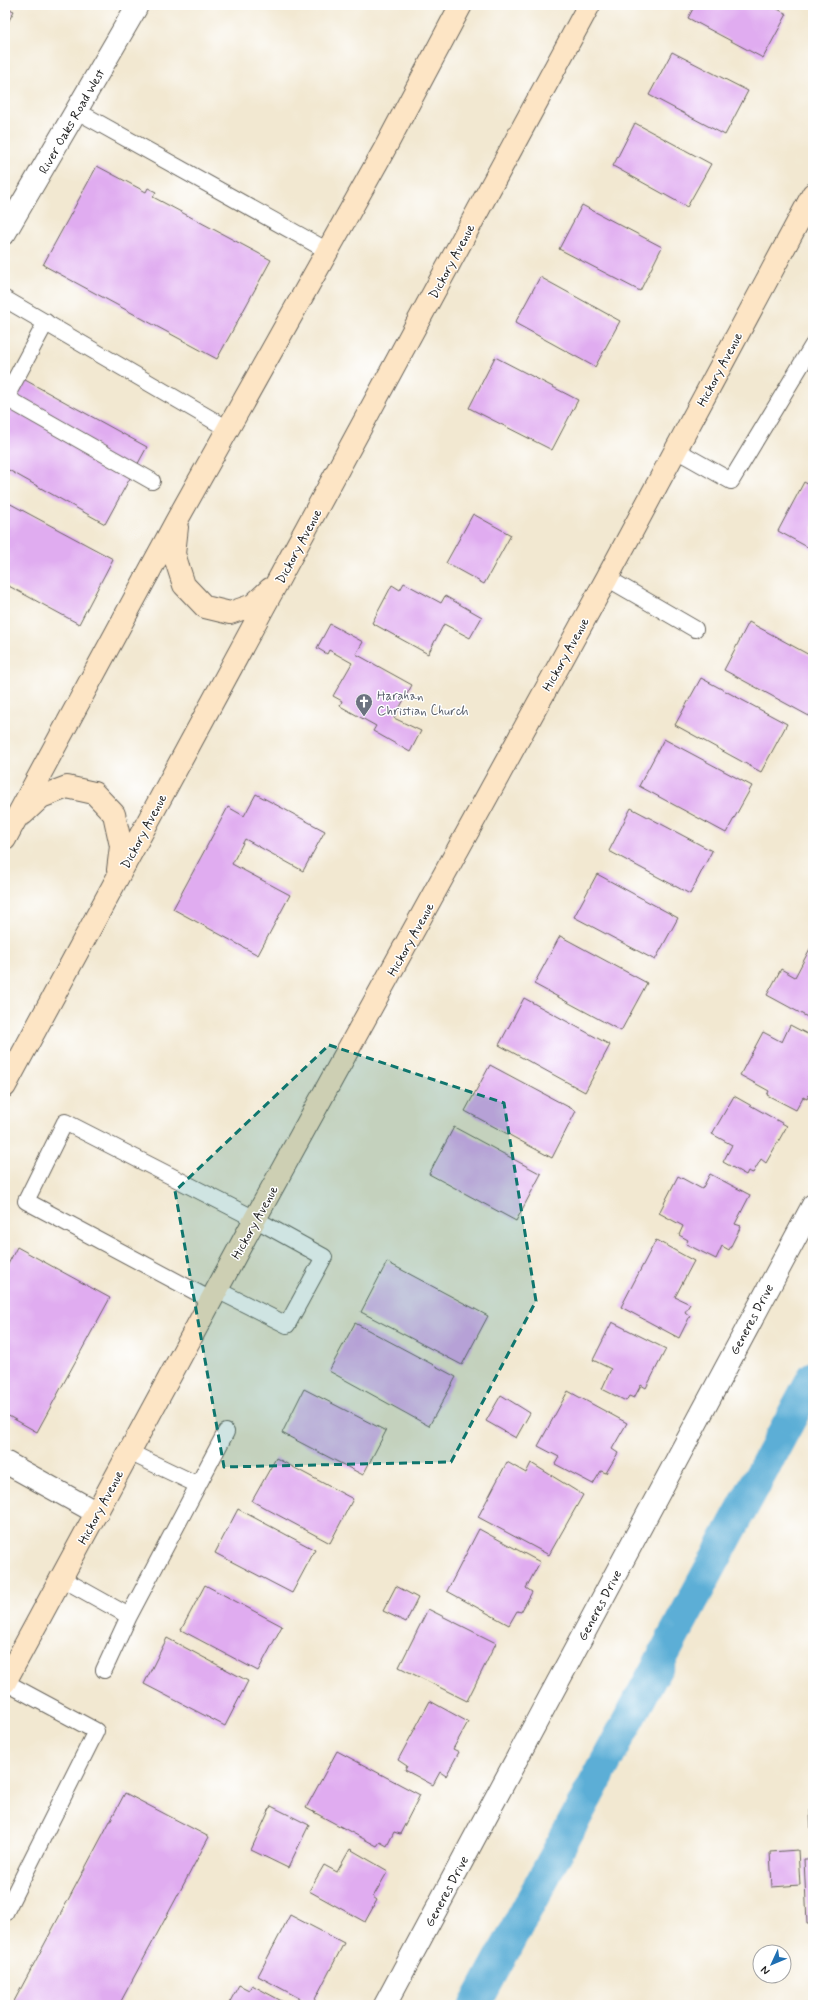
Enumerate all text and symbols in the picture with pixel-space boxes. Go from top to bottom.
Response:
street label: River Oaks Road West [35,66,109,177]
street label: Dickory Avenue [425,221,479,302]
street label: Hickory Avenue [694,330,747,410]
street label: Dickory Avenue [272,506,326,587]
street label: Hickory Avenue [539,615,594,695]
place label: Harahan Christian Church [377,688,469,720]
church icon: Harahan Christian Church [354,692,374,717]
street label: Dickory Avenue [117,791,171,872]
street label: Hickory Avenue [384,900,439,980]
street label: Hickory Avenue [228,1183,283,1263]
street label: Generes Drive [726,1281,778,1358]
street label: Hickory Avenue [75,1468,128,1548]
street label: Generes Drive [574,1567,626,1644]
street label: Generes Drive [421,1853,473,1930]
north arrow [752,1944,792,1984]
text: N [758,1963,773,1978]

